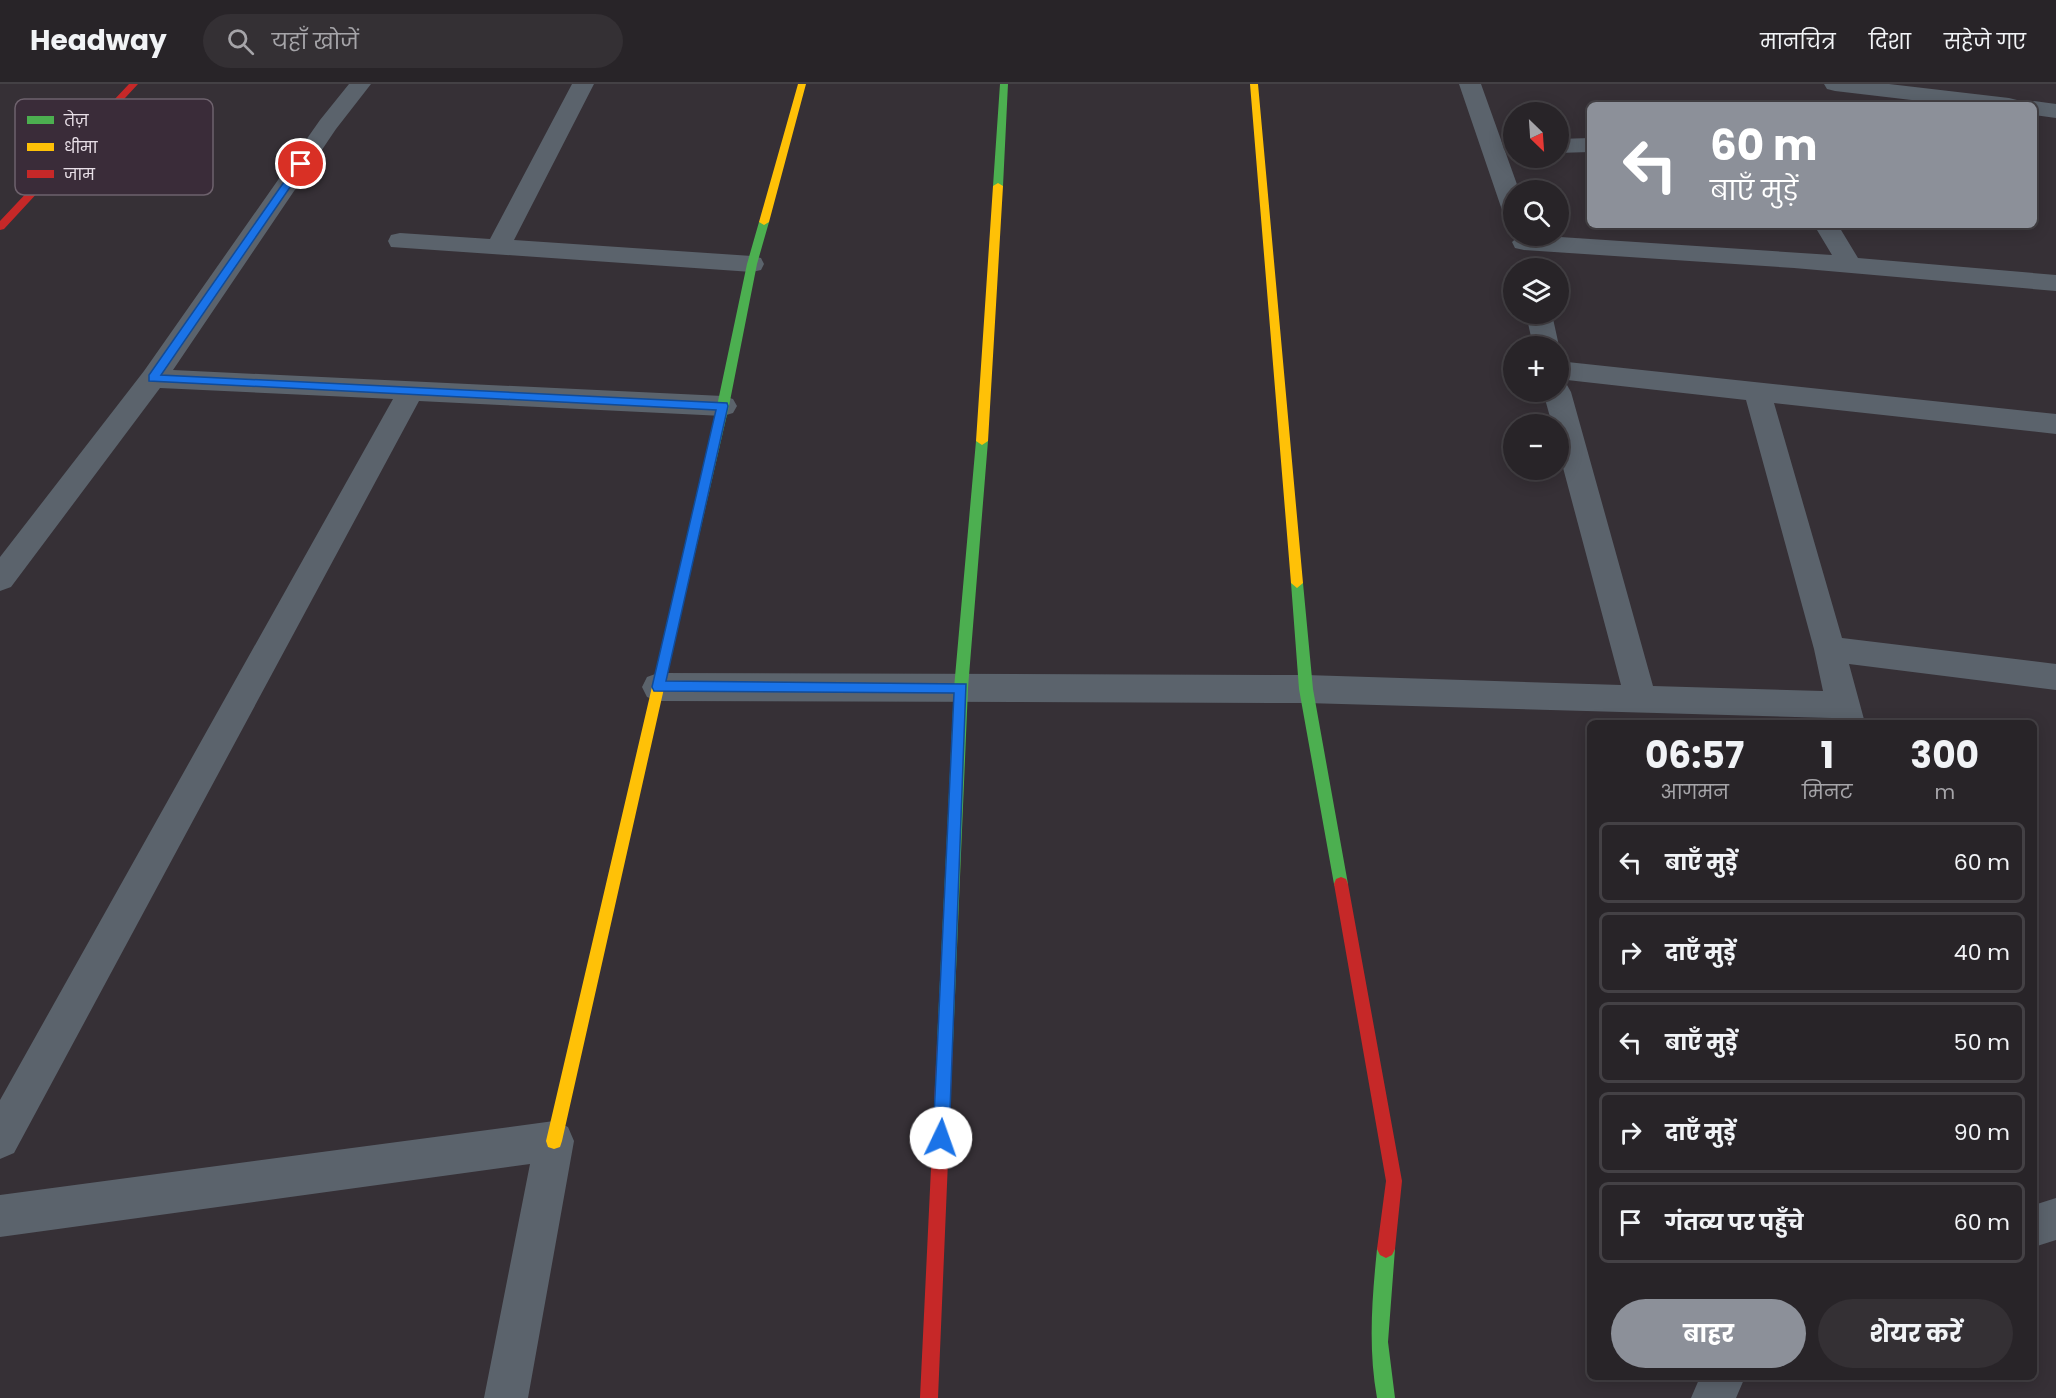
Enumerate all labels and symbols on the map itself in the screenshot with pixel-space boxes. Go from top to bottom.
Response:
legend [15,99,213,195]
north arrow [1503,102,1569,168]
text: तेज़ [63,109,89,132]
text: धीमा [64,136,99,159]
pin [275,138,326,189]
text: जाम [63,163,95,186]
position arrow [909,1106,973,1170]

